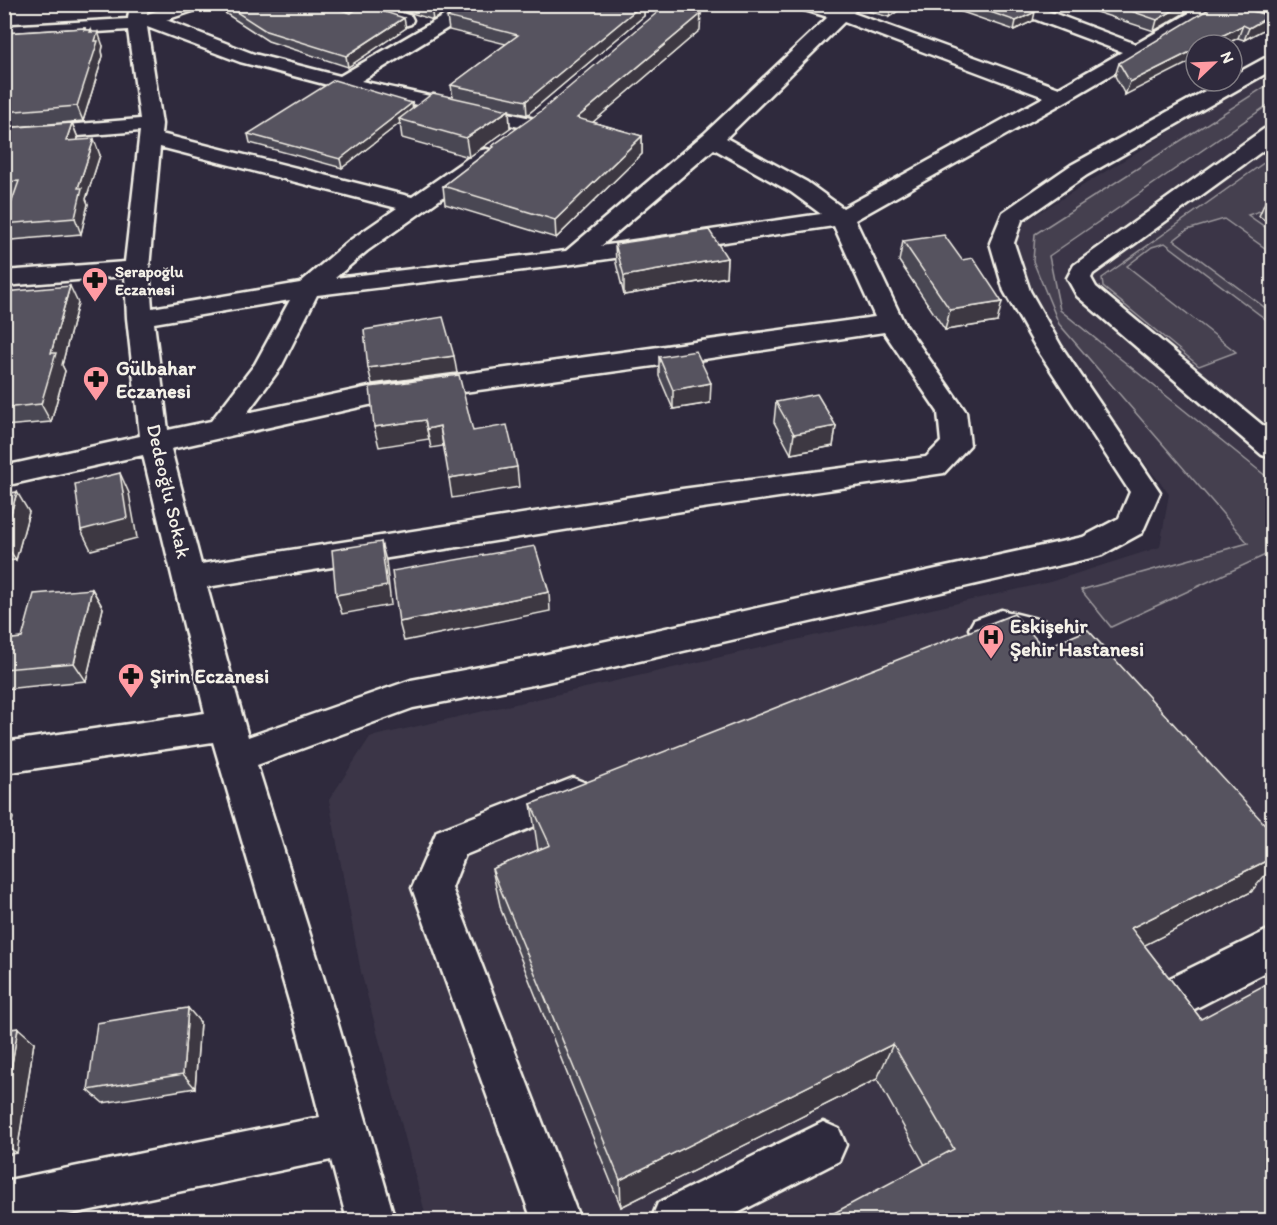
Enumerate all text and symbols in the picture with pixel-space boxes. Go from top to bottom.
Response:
north arrow [1184,33,1244,93]
text: N [1216,49,1238,66]
place label: Serapoğlu Eczanesi [115,262,184,299]
pharmacy icon: Serapoğlu Eczanesi [80,265,110,303]
place label: Gülbahar Eczanesi [116,356,197,403]
pharmacy icon: Gülbahar Eczanesi [81,364,111,402]
street label: Dedeoğlu Sokak [142,421,196,561]
place label: Eskişehir Şehir Hastanesi [1010,614,1144,662]
hospital icon: Eskişehir Şehir Hastanesi [976,622,1006,660]
pharmacy icon: Şirin Eczanesi [116,661,146,699]
place label: Şirin Eczanesi [150,664,269,689]

